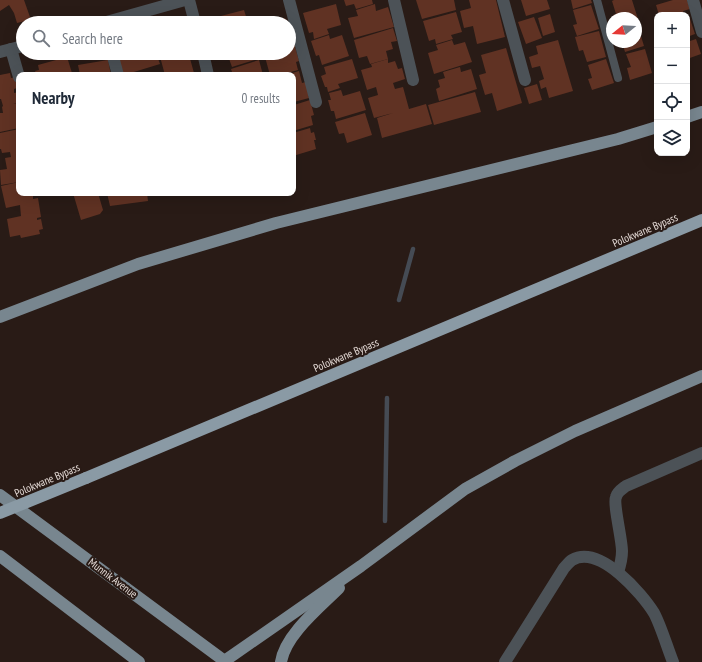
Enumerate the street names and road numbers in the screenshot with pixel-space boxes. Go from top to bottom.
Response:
street label: Polokwane Bypass [610,210,680,250]
street label: Polokwane Bypass [311,335,381,375]
street label: Polokwane Bypass [12,460,82,500]
street label: Munnik Avenue [86,555,141,601]

